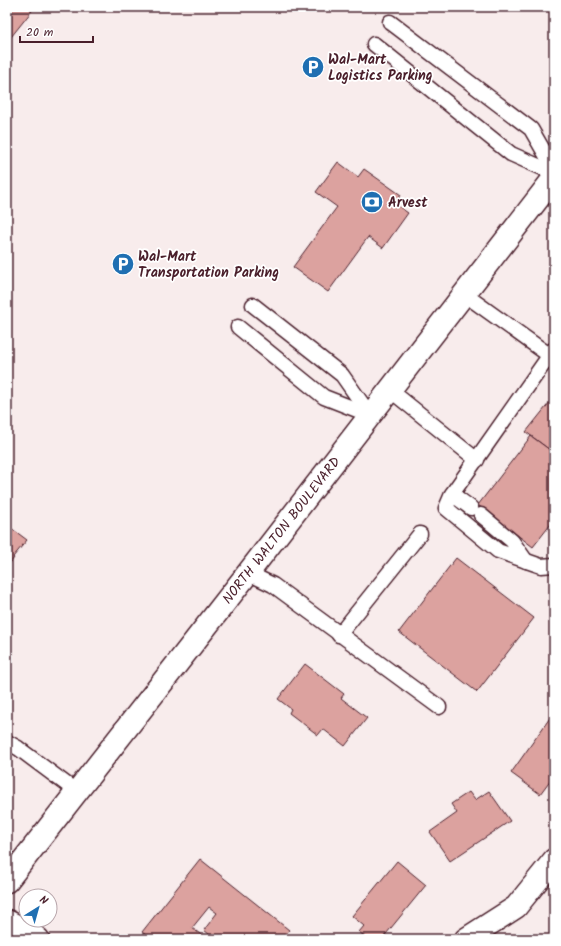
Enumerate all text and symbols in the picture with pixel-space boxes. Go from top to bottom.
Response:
scale bar [20,18,93,44]
text: 20 m [26,23,54,42]
place label: Wal-Mart Logistics Parking [328,49,433,87]
parking icon: Wal-Mart Logistics Parking [300,54,326,80]
bank icon: Arvest [359,189,385,215]
place label: Arvest [388,192,428,214]
place label: Wal-Mart Transportation Parking [138,246,279,284]
parking icon: Wal-Mart Transportation Parking [110,251,136,277]
street label: NORTH WALTON BOULEVARD [217,452,346,609]
north arrow [18,888,58,928]
text: N [35,892,52,910]

